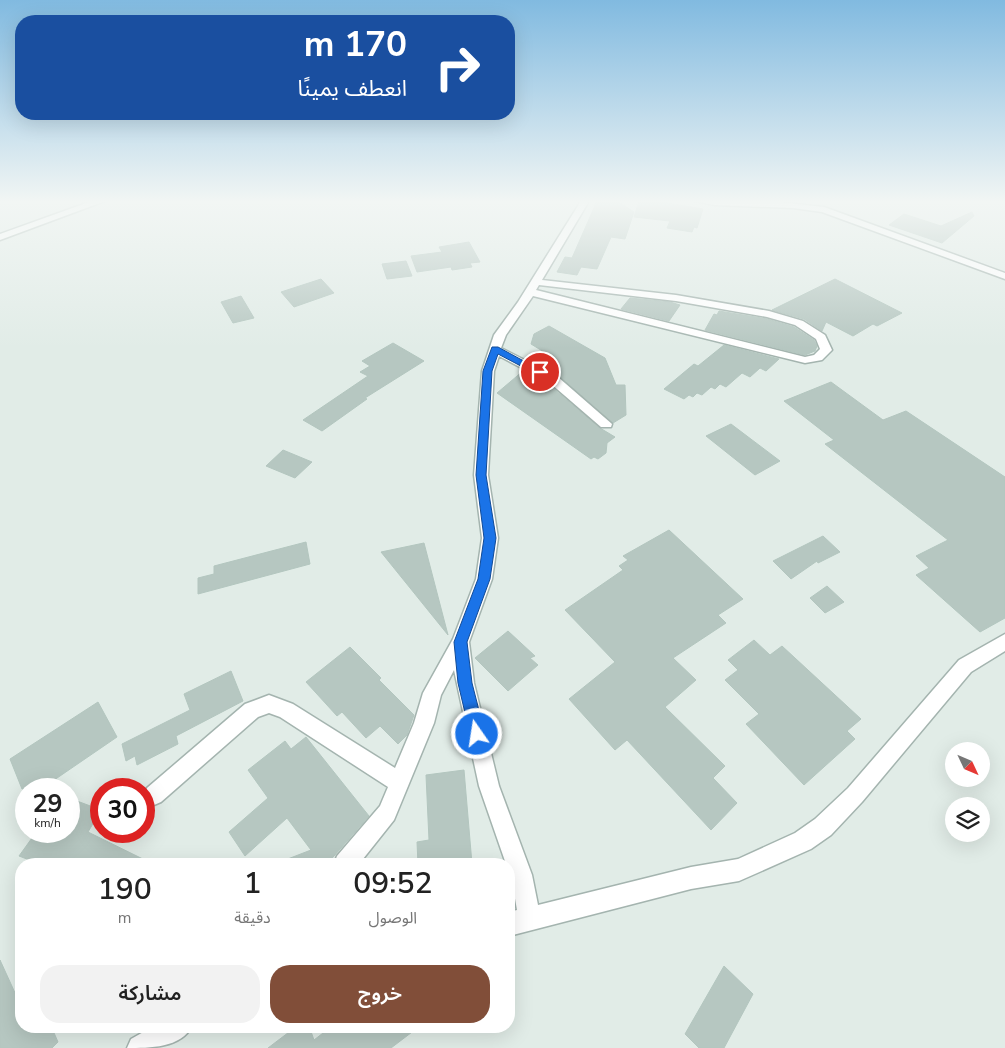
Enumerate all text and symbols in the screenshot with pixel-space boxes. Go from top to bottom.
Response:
text: 170 m [304,21,407,68]
icon: right [425,35,490,100]
text: انعطف يمينًا [298,74,407,104]
pin [519,351,561,393]
icon: arrive [526,358,554,386]
position arrow [450,707,502,759]
north arrow [945,742,990,788]
map controls [945,742,990,842]
speed limit sign: 30 [90,778,155,843]
text: 29 [32,787,63,821]
button: layers [945,797,990,842]
text: km/h [34,815,61,831]
text: 1 [243,863,261,904]
text: 09:52 [353,863,432,904]
text: 190 [98,869,152,910]
text: m [118,907,131,929]
text: دقيقة [234,907,271,929]
text: الوصول [369,907,417,929]
button: مشاركة [40,965,260,1023]
button: خروج [270,965,490,1023]

